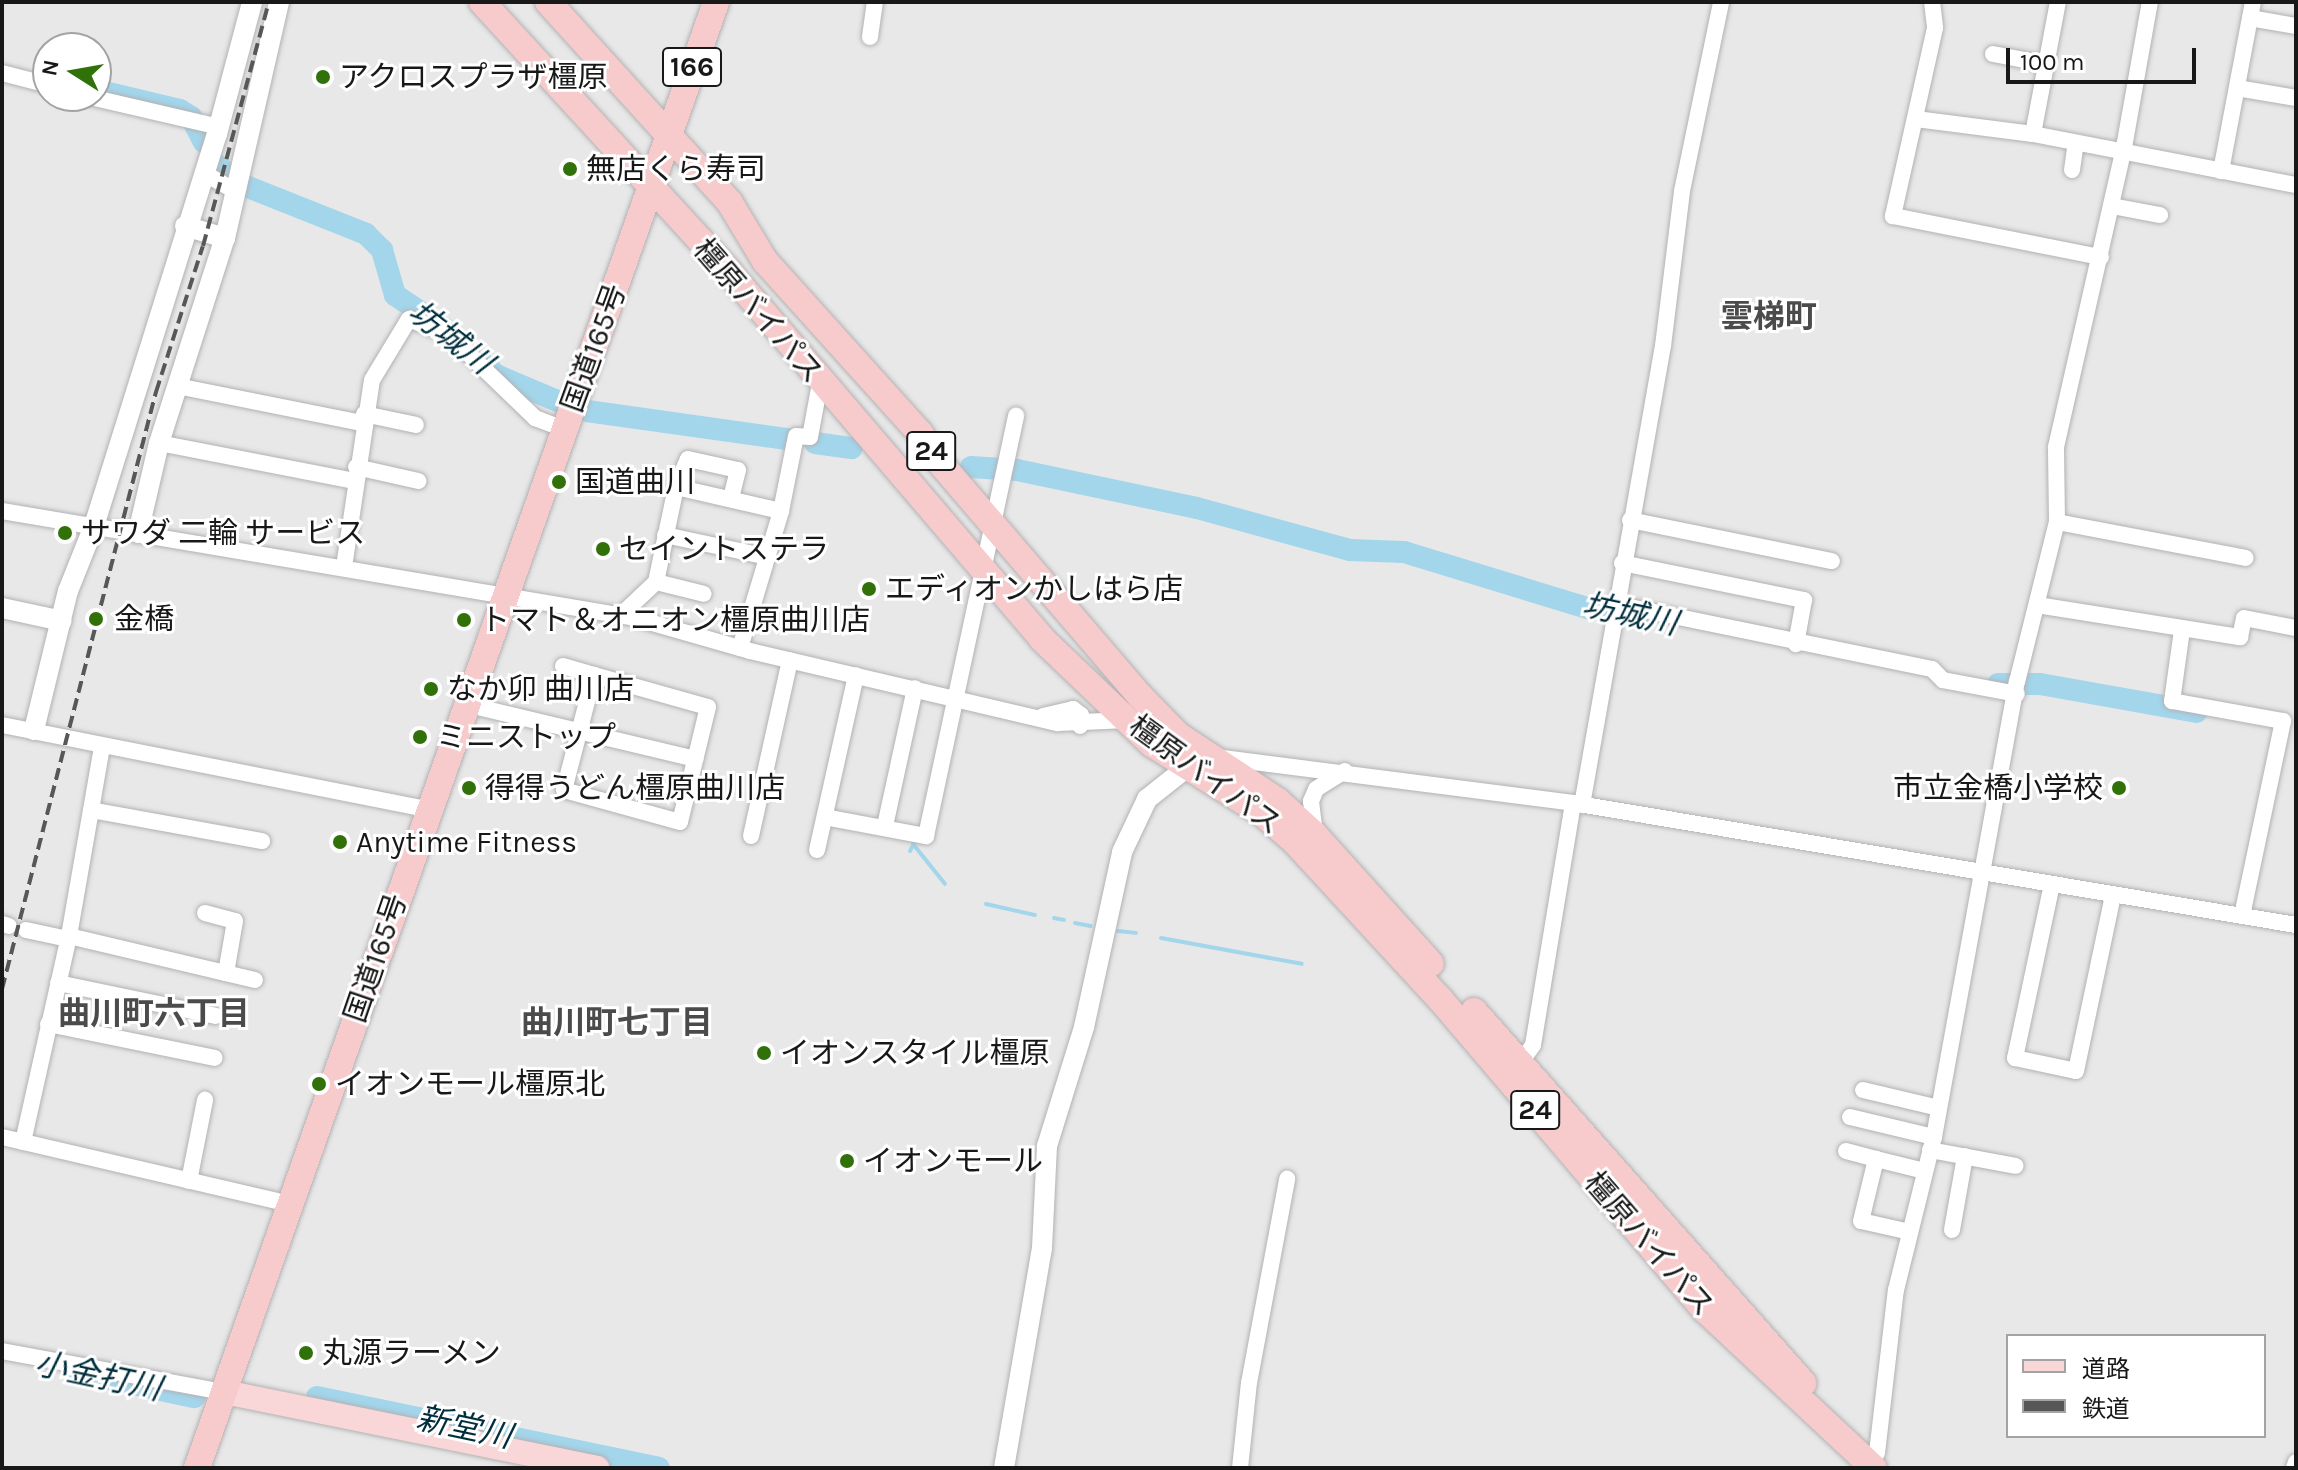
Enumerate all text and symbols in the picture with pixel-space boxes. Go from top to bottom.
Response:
north arrow [32,32,112,112]
scale bar [2010,32,2200,82]
road number: 166 [662,43,722,91]
text: 100 m [2020,48,2085,76]
text: N [36,58,65,78]
place label: アクロスプラザ橿原 [339,59,609,95]
marker: アクロスプラザ橿原 [314,68,332,86]
place label: 無店くら寿司 [586,151,766,187]
marker: 無店くら寿司 [561,160,579,178]
street label: 橿原バイパス [685,231,831,391]
street label: 国道165号 [554,279,634,417]
water label: 坊城川 [400,293,500,383]
district label: 雲梯町 [1721,298,1817,336]
road number: 24 [905,427,957,475]
place label: 国道曲川 [575,464,695,500]
marker: 国道曲川 [550,473,568,491]
place label: サワダ 二輪 サービス [81,515,365,551]
marker: サワダ 二輪 サービス [56,524,74,542]
place label: セイントステラ [619,531,829,567]
marker: セイントステラ [594,540,612,558]
place label: エディオンかしはら店 [885,571,1185,607]
marker: エディオンかしはら店 [860,580,878,598]
water label: 坊城川 [1579,586,1681,644]
place label: 金橋 [114,601,174,637]
place label: トマト＆オニオン橿原曲川店 [480,602,870,638]
marker: 金橋 [85,608,107,630]
marker: トマト＆オニオン橿原曲川店 [455,611,473,629]
place label: なか卯 曲川店 [447,671,634,707]
marker: なか卯 曲川店 [422,680,440,698]
street label: 橿原バイパス [1122,708,1288,842]
place label: ミニストップ [436,719,616,755]
marker: ミニストップ [411,728,429,746]
place label: 得得うどん橿原曲川店 [485,770,785,806]
place label: 市立金橋小学校 [1893,770,2103,806]
marker: 得得うどん橿原曲川店 [460,779,478,797]
marker: 市立金橋小学校 [2110,779,2128,797]
place label: Anytime Fitness [356,824,577,860]
marker: Anytime Fitness [331,833,349,851]
street label: 国道165号 [337,889,415,1027]
district label: 曲川町六丁目 [58,995,250,1033]
district label: 曲川町七丁目 [521,1004,713,1042]
place label: イオンスタイル橿原 [780,1035,1050,1071]
marker: イオンスタイル橿原 [755,1044,773,1062]
place label: イオンモール橿原北 [335,1066,605,1102]
marker: イオンモール橿原北 [310,1075,328,1093]
road number: 24 [1509,1086,1561,1134]
place label: イオンモール [863,1143,1043,1179]
marker: イオンモール [838,1152,856,1170]
street label: 橿原バイパス [1576,1164,1722,1324]
legend [2006,1334,2266,1438]
place label: 丸源ラーメン [322,1335,502,1371]
marker: 丸源ラーメン [297,1344,315,1362]
water label: 小金打川 [31,1345,165,1409]
text: 道路 [2082,1355,2130,1383]
text: 鉄道 [2082,1395,2130,1423]
water label: 新堂川 [413,1399,515,1457]

